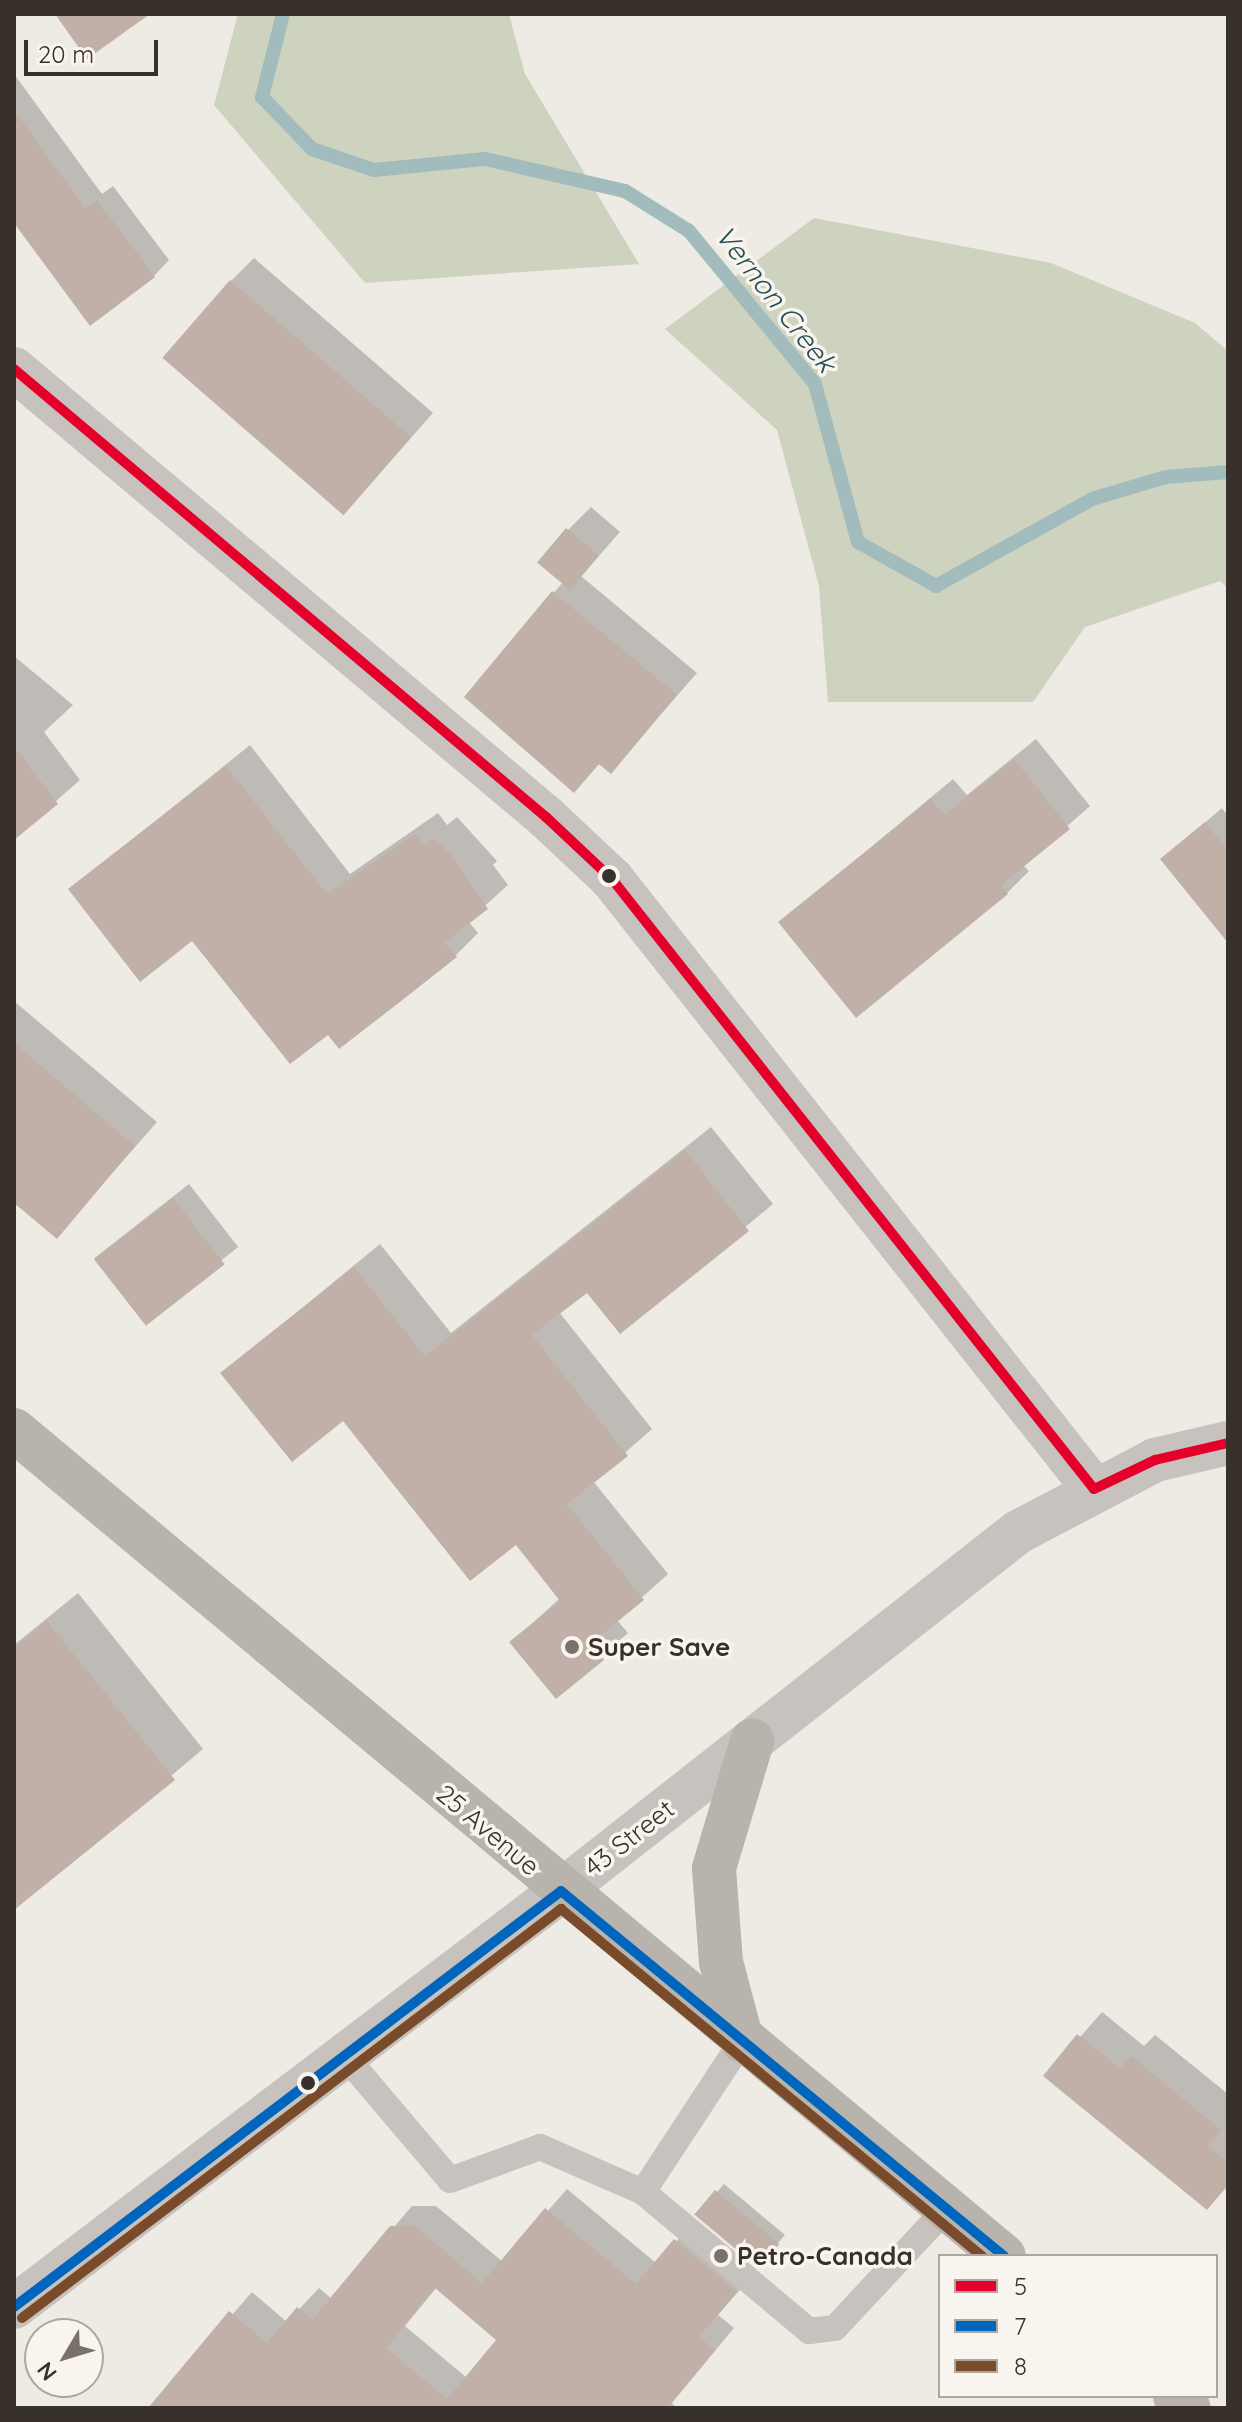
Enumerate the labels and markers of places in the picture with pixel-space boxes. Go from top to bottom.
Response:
unlabelled marker [601,868,617,884]
place label: Super Save [588,1631,730,1663]
marker: Super Save [563,1638,581,1656]
unlabelled marker [300,2075,316,2091]
place label: Petro-Canada [737,2240,913,2272]
marker: Petro-Canada [712,2247,730,2265]

